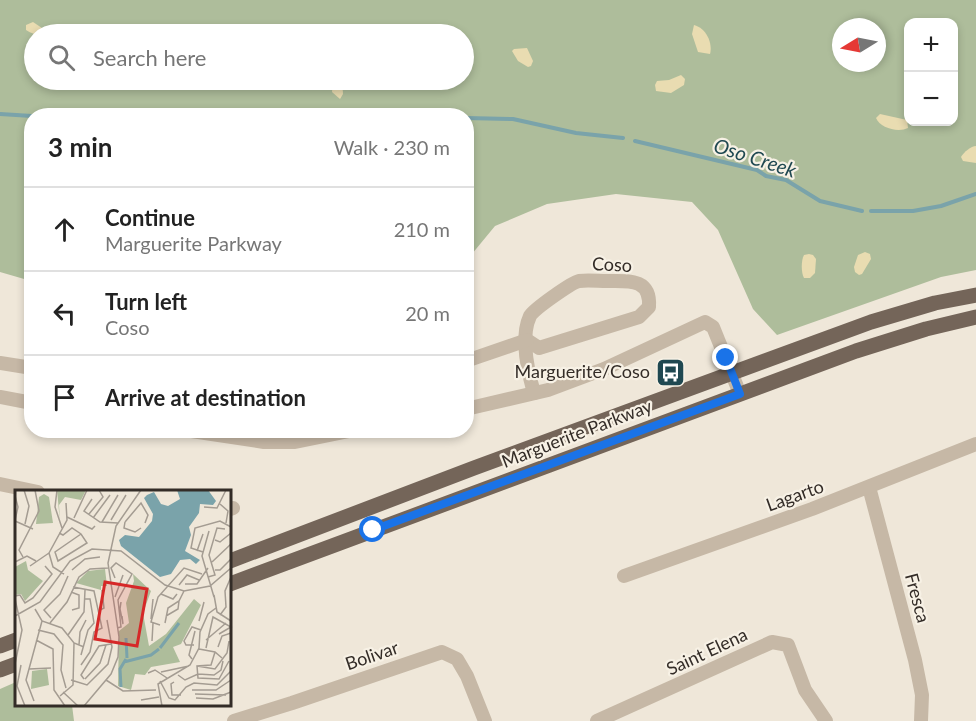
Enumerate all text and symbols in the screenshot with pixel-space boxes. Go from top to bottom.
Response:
north arrow [832,18,886,72]
map controls [904,18,958,126]
button: + [904,18,958,72]
search box [24,24,474,90]
icon: search [45,41,78,74]
text: Search here [93,44,206,71]
button: − [904,72,958,126]
text: 3 min [48,131,112,163]
water label: Oso Creek [711,132,800,182]
text: Walk · 230 m [334,135,450,159]
text: Continue [105,204,195,231]
icon: ahead [48,213,81,246]
text: 210 m [394,217,450,241]
text: Marguerite Parkway [105,231,282,255]
street label: Coso [591,252,633,276]
text: Turn left [105,288,187,315]
icon: left [48,297,81,330]
text: 20 m [405,301,450,325]
text: Coso [105,315,150,339]
route end [712,344,738,370]
bus stop icon: Marguerite/Coso [655,356,687,388]
place label: Marguerite/Coso [515,360,650,382]
icon: arrive [48,381,81,414]
text: Arrive at destination [105,384,306,411]
street label: Marguerite Parkway [498,394,656,472]
street label: Lagarto [763,475,826,516]
inset map [15,490,231,706]
route start [359,516,385,542]
street label: Fresca [901,571,935,625]
street label: Saint Elena [663,623,751,679]
street label: Bolivar [342,636,402,674]

